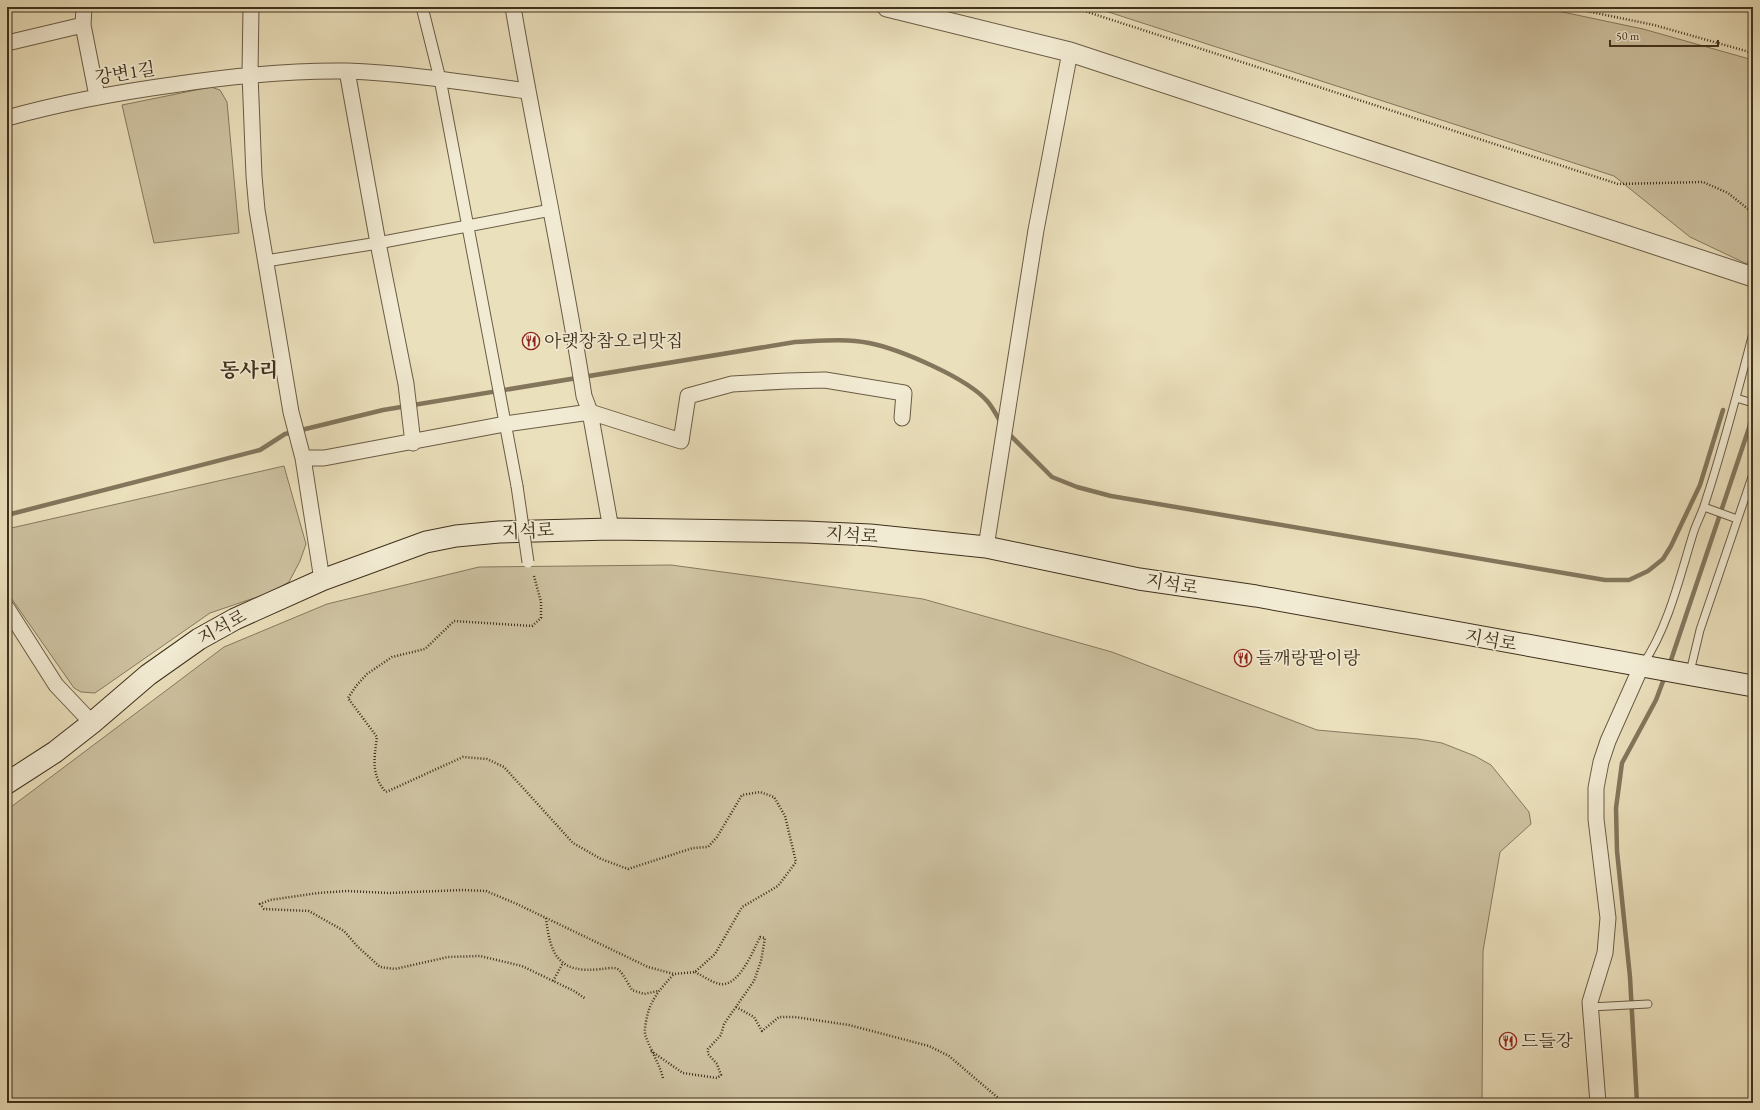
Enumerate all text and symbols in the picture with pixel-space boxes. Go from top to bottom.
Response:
scale bar [1610,22,1718,48]
text: 50 m [1616,28,1640,44]
street label: 강변1길 [93,56,157,89]
place label: 아랫장참오리맛집 [544,329,683,352]
restaurant icon: 아랫장참오리맛집 [521,331,541,351]
district label: 동사리 [220,357,278,383]
street label: 지석로 [501,518,555,543]
street label: 지석로 [825,521,879,548]
street label: 지석로 [1145,568,1200,599]
street label: 지석로 [193,604,250,649]
street label: 지석로 [1463,624,1519,655]
place label: 들깨랑팥이랑 [1256,646,1361,669]
restaurant icon: 들깨랑팥이랑 [1233,648,1253,668]
place label: 드들강 [1521,1029,1574,1052]
restaurant icon: 드들강 [1498,1031,1518,1051]

